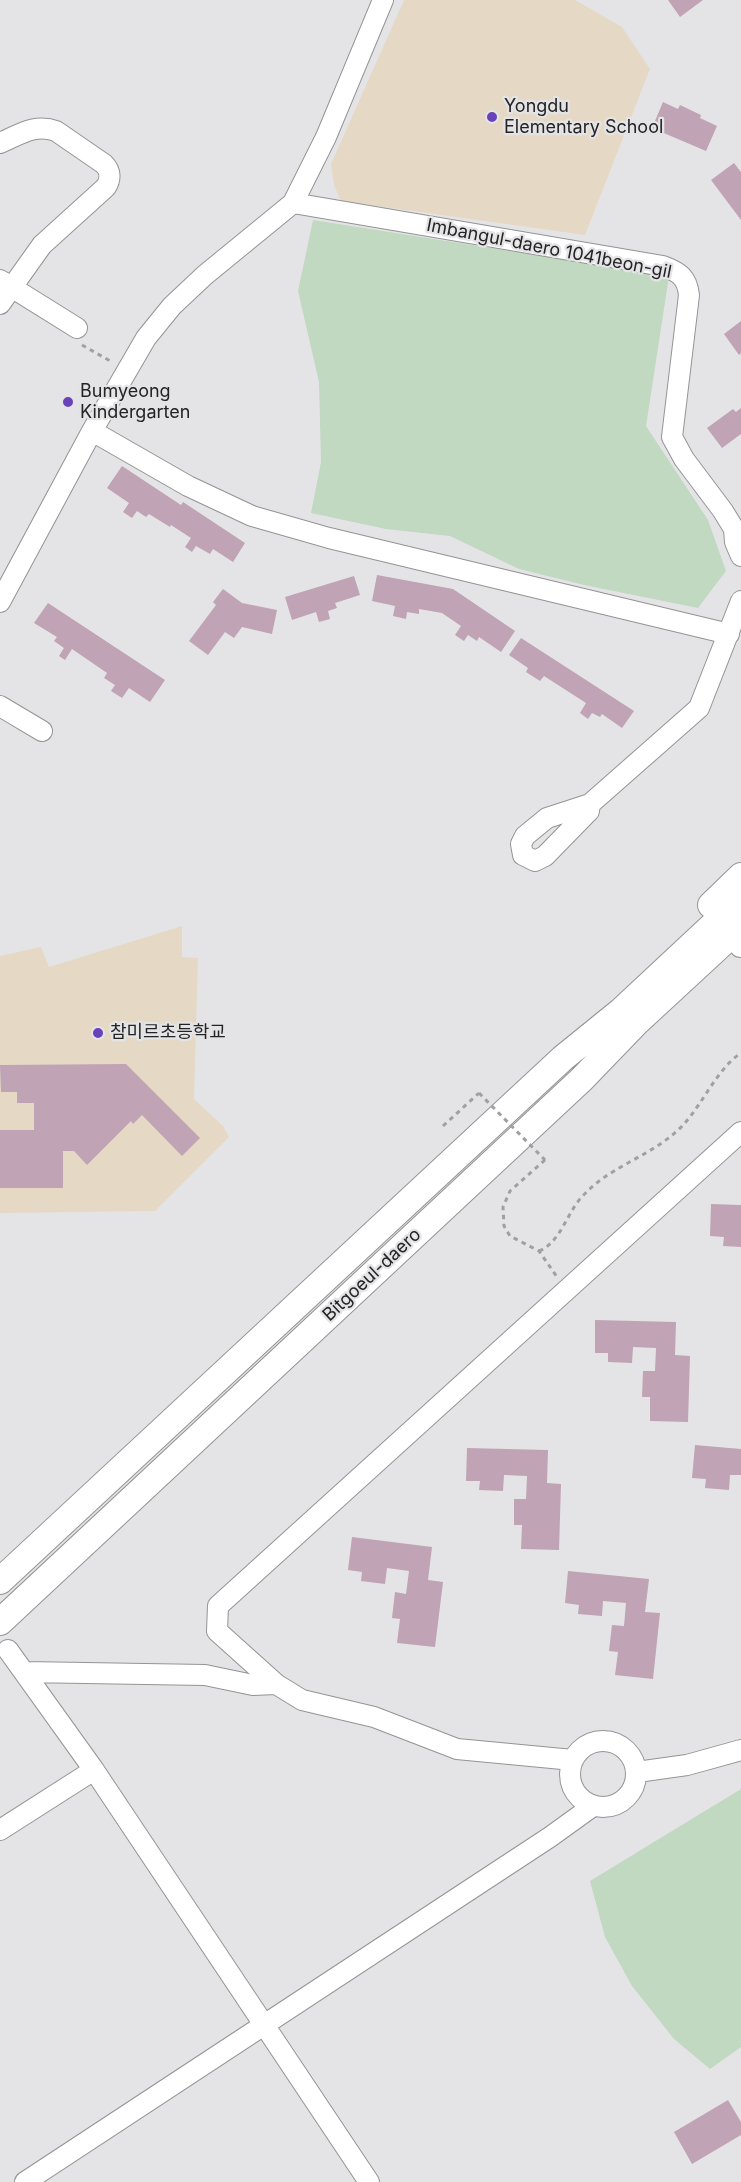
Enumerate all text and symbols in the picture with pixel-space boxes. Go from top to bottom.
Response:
place label: Yongdu Elementary School [504,96,663,138]
marker: Yongdu Elementary School [485,110,499,124]
street label: Imbangul-daero 1041beon-gil [425,215,673,283]
place label: Bumyeong Kindergarten [80,381,190,424]
marker: Bumyeong Kindergarten [61,395,75,409]
place label: 참미르초등학교 [110,1022,226,1044]
marker: 참미르초등학교 [91,1026,105,1040]
street label: Bitgoeul-daero [318,1224,426,1326]

